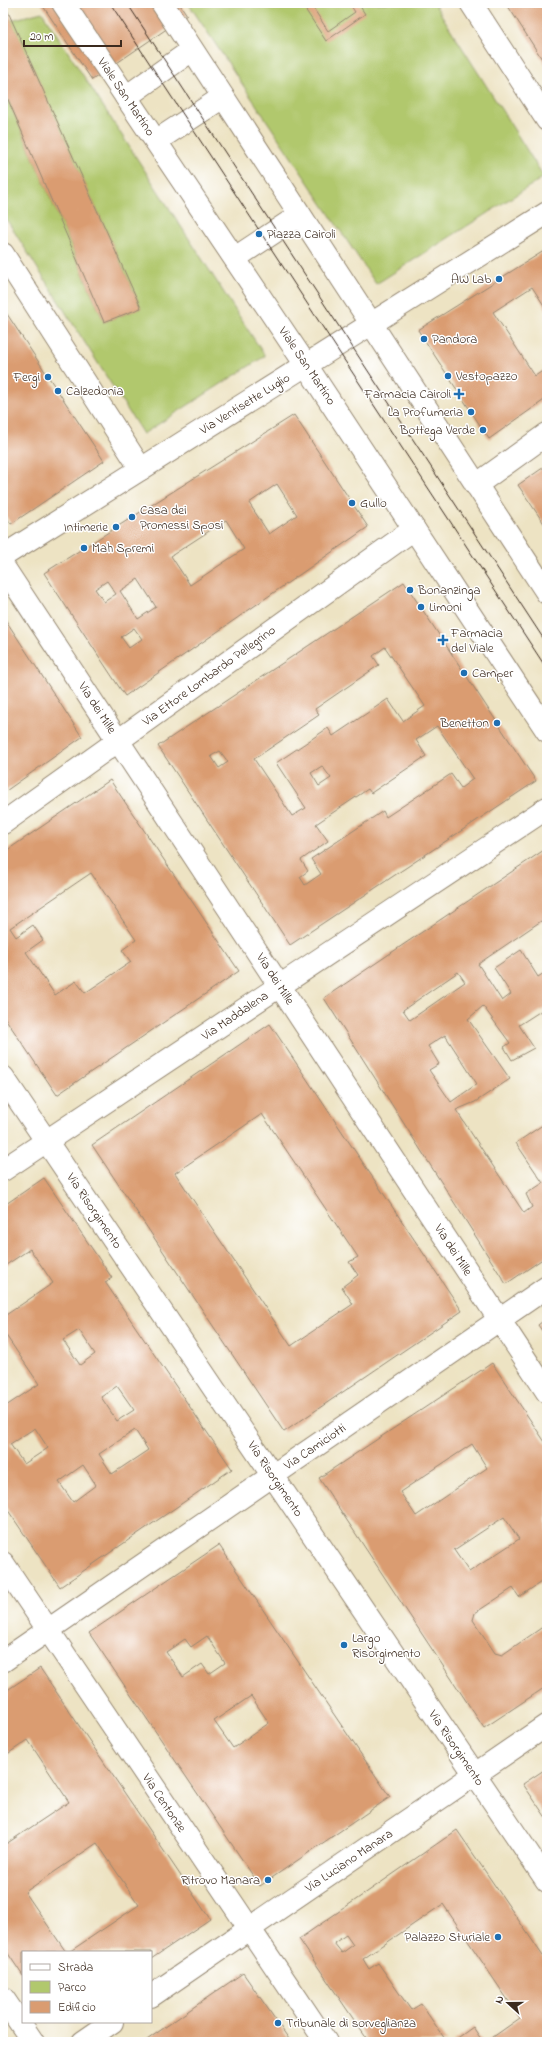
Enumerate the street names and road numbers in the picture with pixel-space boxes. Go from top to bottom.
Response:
street label: Viale San Martino [92,53,160,140]
street label: Viale San Martino [273,322,341,409]
street label: Via Ventisette Luglio [195,368,295,441]
street label: Via Ettore Lombardo Pellegrino [138,621,280,732]
street label: Via dei Mille [73,677,121,738]
street label: Via dei Mille [251,948,299,1009]
street label: Via Maddalena [197,986,272,1046]
street label: Via Risorgimento [60,1168,127,1254]
street label: Via dei Mille [429,1219,477,1280]
street label: Via Camiciotti [279,1419,350,1476]
street label: Via Risorgimento [241,1436,308,1522]
street label: Via Risorgimento [422,1705,489,1791]
street label: Via Centonze [137,1769,191,1836]
street label: Via Luciano Manara [300,1824,397,1898]

